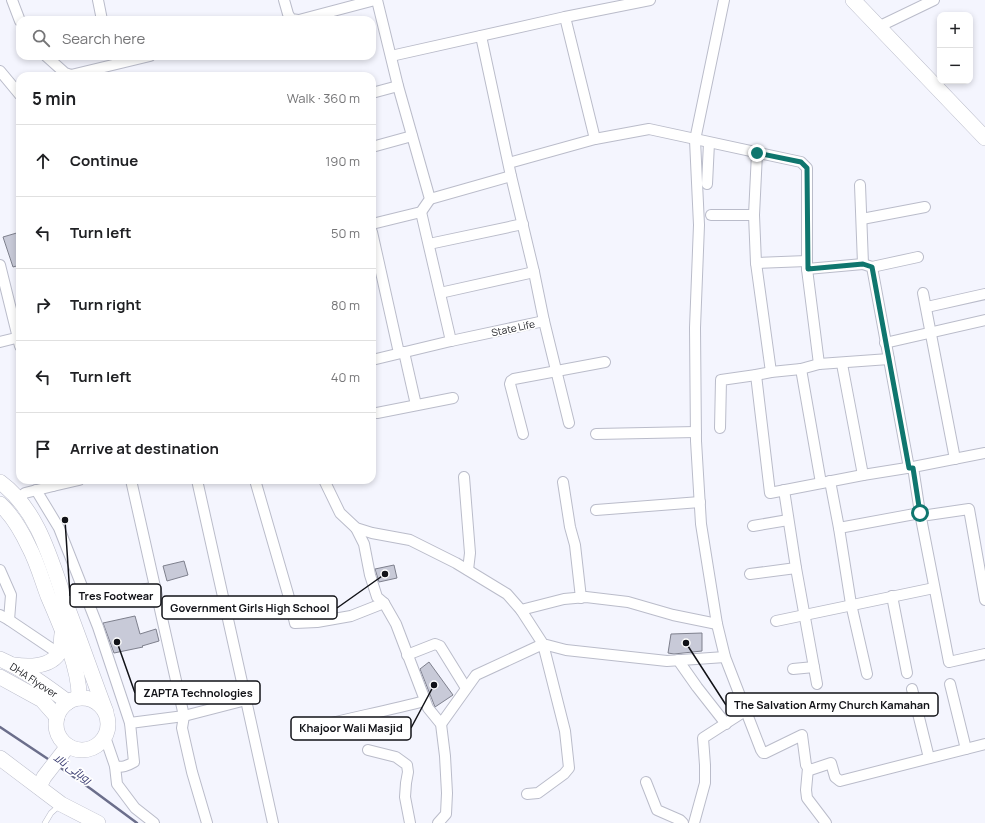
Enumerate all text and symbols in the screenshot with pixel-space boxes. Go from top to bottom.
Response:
map controls [937,12,973,84]
button: + [937,12,973,48]
search box [16,16,376,60]
icon: search [30,27,52,49]
text: Search here [62,28,145,49]
button: − [937,48,973,84]
text: 5 min [32,87,76,110]
text: Walk · 360 m [287,89,360,107]
route end [748,144,766,162]
icon: ahead [32,150,54,172]
text: Continue [70,150,138,171]
text: 190 m [325,152,360,170]
icon: left [32,222,54,244]
text: Turn left [70,222,132,243]
text: 50 m [331,224,360,242]
icon: right [32,294,54,316]
text: Turn right [70,294,141,315]
text: 80 m [331,296,360,314]
street label: State Life [490,317,536,339]
icon: left [32,366,54,388]
text: Turn left [70,366,132,387]
text: 40 m [331,368,360,386]
icon: arrive [32,438,54,460]
text: Arrive at destination [70,438,219,459]
route start [911,504,929,522]
callout: Tres Footwear [70,584,161,607]
text: Tres Footwear [79,588,154,603]
callout: Government Girls High School [162,596,337,619]
text: Government Girls High School [170,600,330,615]
street label: DHA Flyover [7,659,61,701]
callout: ZAPTA Technologies [135,681,260,704]
text: ZAPTA Technologies [143,685,253,700]
callout: The Salvation Army Church Kamahan [726,693,938,716]
text: The Salvation Army Church Kamahan [734,697,930,712]
callout: Khajoor Wali Masjid [291,717,411,740]
text: Khajoor Wali Masjid [299,720,403,735]
water label: روہائی نالا [50,749,96,788]

